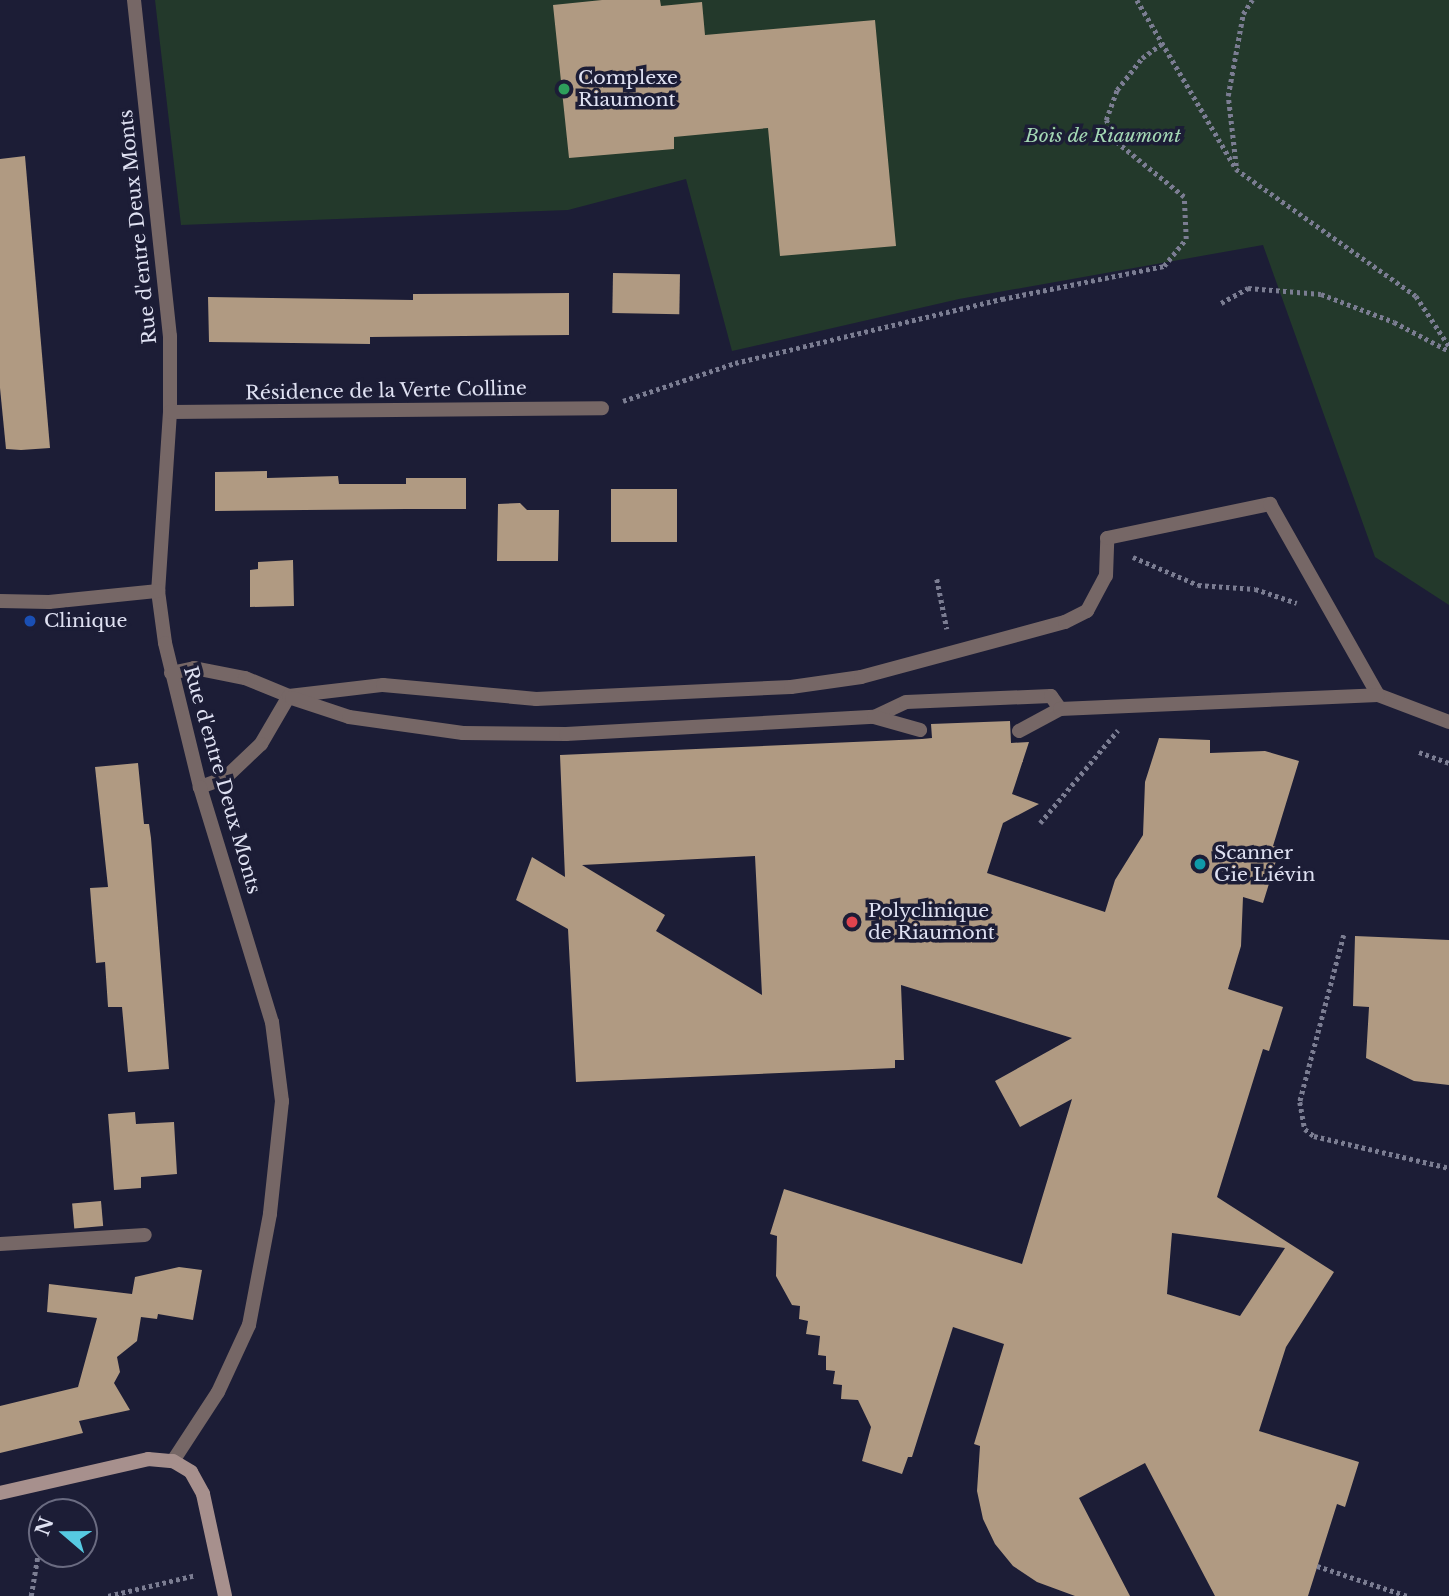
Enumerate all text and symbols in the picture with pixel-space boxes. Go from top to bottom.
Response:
place label: Complexe Riaumont [578,67,678,111]
marker: Complexe Riaumont [556,81,572,97]
street label: Rue d'entre Deux Monts [114,109,162,345]
park label: Bois de Riaumont [1025,125,1181,147]
street label: Résidence de la Verte Colline [244,377,528,405]
place label: Clinique [44,610,127,632]
marker: Clinique [22,613,38,629]
street label: Rue d'entre Deux Monts [179,663,265,897]
place label: Scanner Gie Liévin [1214,842,1315,886]
marker: Scanner Gie Liévin [1192,856,1208,872]
place label: Polyclinique de Riaumont [868,900,995,944]
marker: Polyclinique de Riaumont [842,912,862,932]
north arrow [28,1498,98,1568]
text: N [31,1514,59,1539]

